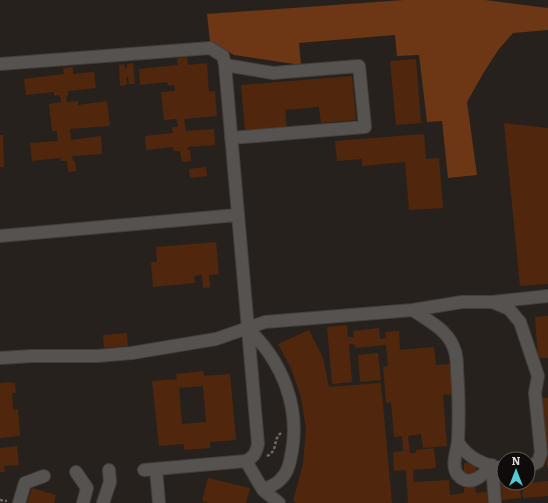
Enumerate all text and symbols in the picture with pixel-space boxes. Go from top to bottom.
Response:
north arrow [496,451,536,491]
text: N [512,455,521,468]

